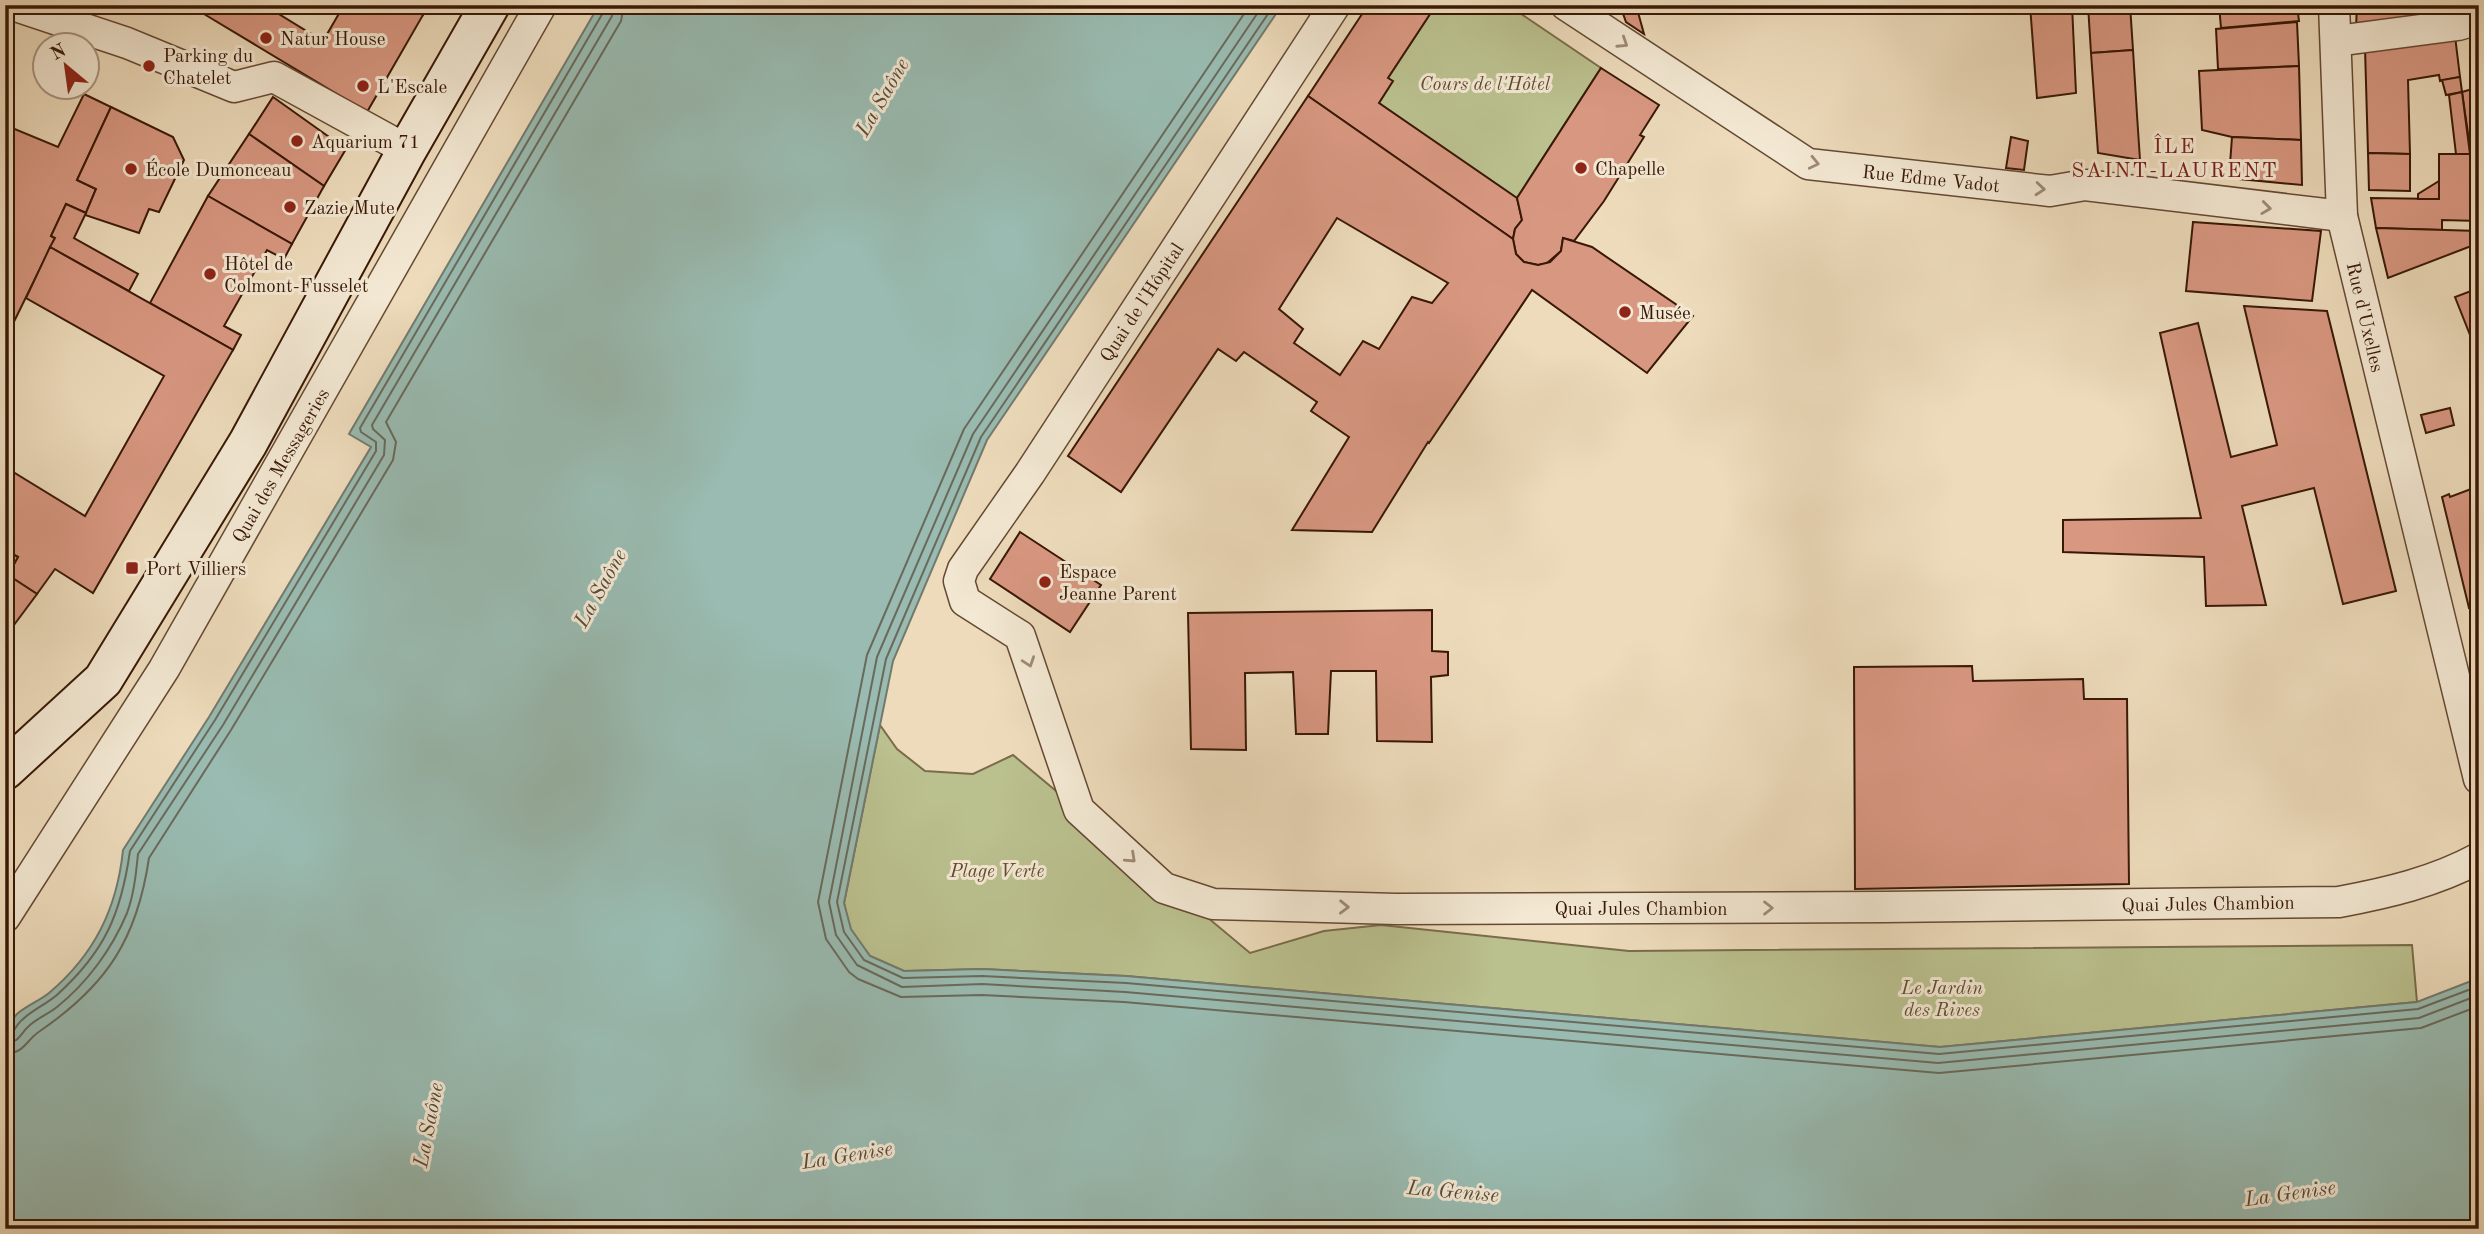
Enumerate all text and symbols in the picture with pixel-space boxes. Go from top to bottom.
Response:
marker: Natur House [258,30,274,46]
place label: Natur House [280,31,385,50]
north arrow [32,32,102,102]
one-way arrow [1615,34,1628,47]
text: N [48,41,70,65]
place label: Parking du Chatelet [163,48,253,89]
water label: La Saône [852,55,914,141]
marker: Parking du Chatelet [141,58,157,74]
park label: Cours de l'Hôtel [1420,76,1551,95]
marker: L'Escale [355,78,371,94]
place label: L'Escale [377,79,447,98]
marker: Aquarium 71 [289,133,305,149]
district label: ÎLE SAINT-LAURENT [2071,133,2279,182]
place label: Aquarium 71 [311,134,420,153]
one-way arrow [1808,155,1820,170]
place label: École Dumonceau [145,158,291,181]
marker: Chapelle [1573,160,1589,176]
marker: École Dumonceau [123,161,139,177]
place label: Chapelle [1595,161,1665,180]
street label: Rue Edme Vadot [1861,164,2001,197]
one-way arrow [2035,181,2046,196]
marker: Zazie Mute [282,199,298,215]
place label: Zazie Mute [304,200,395,219]
one-way arrow [2260,200,2271,215]
street label: Quai de l'Hôpital [1098,241,1189,366]
place label: Hôtel de Colmont-Fusselet [224,256,368,297]
street label: Rue d'Uxelles [2342,261,2385,375]
marker: Hôtel de Colmont-Fusselet [202,266,218,282]
marker: Musée [1617,304,1633,320]
place label: Musée [1639,305,1691,324]
street label: Quai des Messageries [230,386,334,547]
water label: La Saône [571,546,631,632]
marker: Port Villiers [124,560,140,576]
place label: Port Villiers [146,561,246,580]
place label: Espace Jeanne Parent [1059,564,1177,605]
marker: Espace Jeanne Parent [1037,574,1053,590]
one-way arrow [1021,655,1035,668]
one-way arrow [1123,850,1136,863]
park label: Plage Verte [949,863,1044,882]
street label: Quai Jules Chambion [2121,894,2295,917]
one-way arrow [1339,900,1350,915]
one-way arrow [1763,900,1774,916]
street label: Quai Jules Chambion [1554,901,1728,920]
park label: Le Jardin des Rives [1900,980,1983,1021]
water label: La Saône [411,1081,448,1170]
water label: La Genise [799,1139,894,1174]
water label: La Genise [1405,1178,1500,1207]
water label: La Genise [2242,1178,2337,1211]

